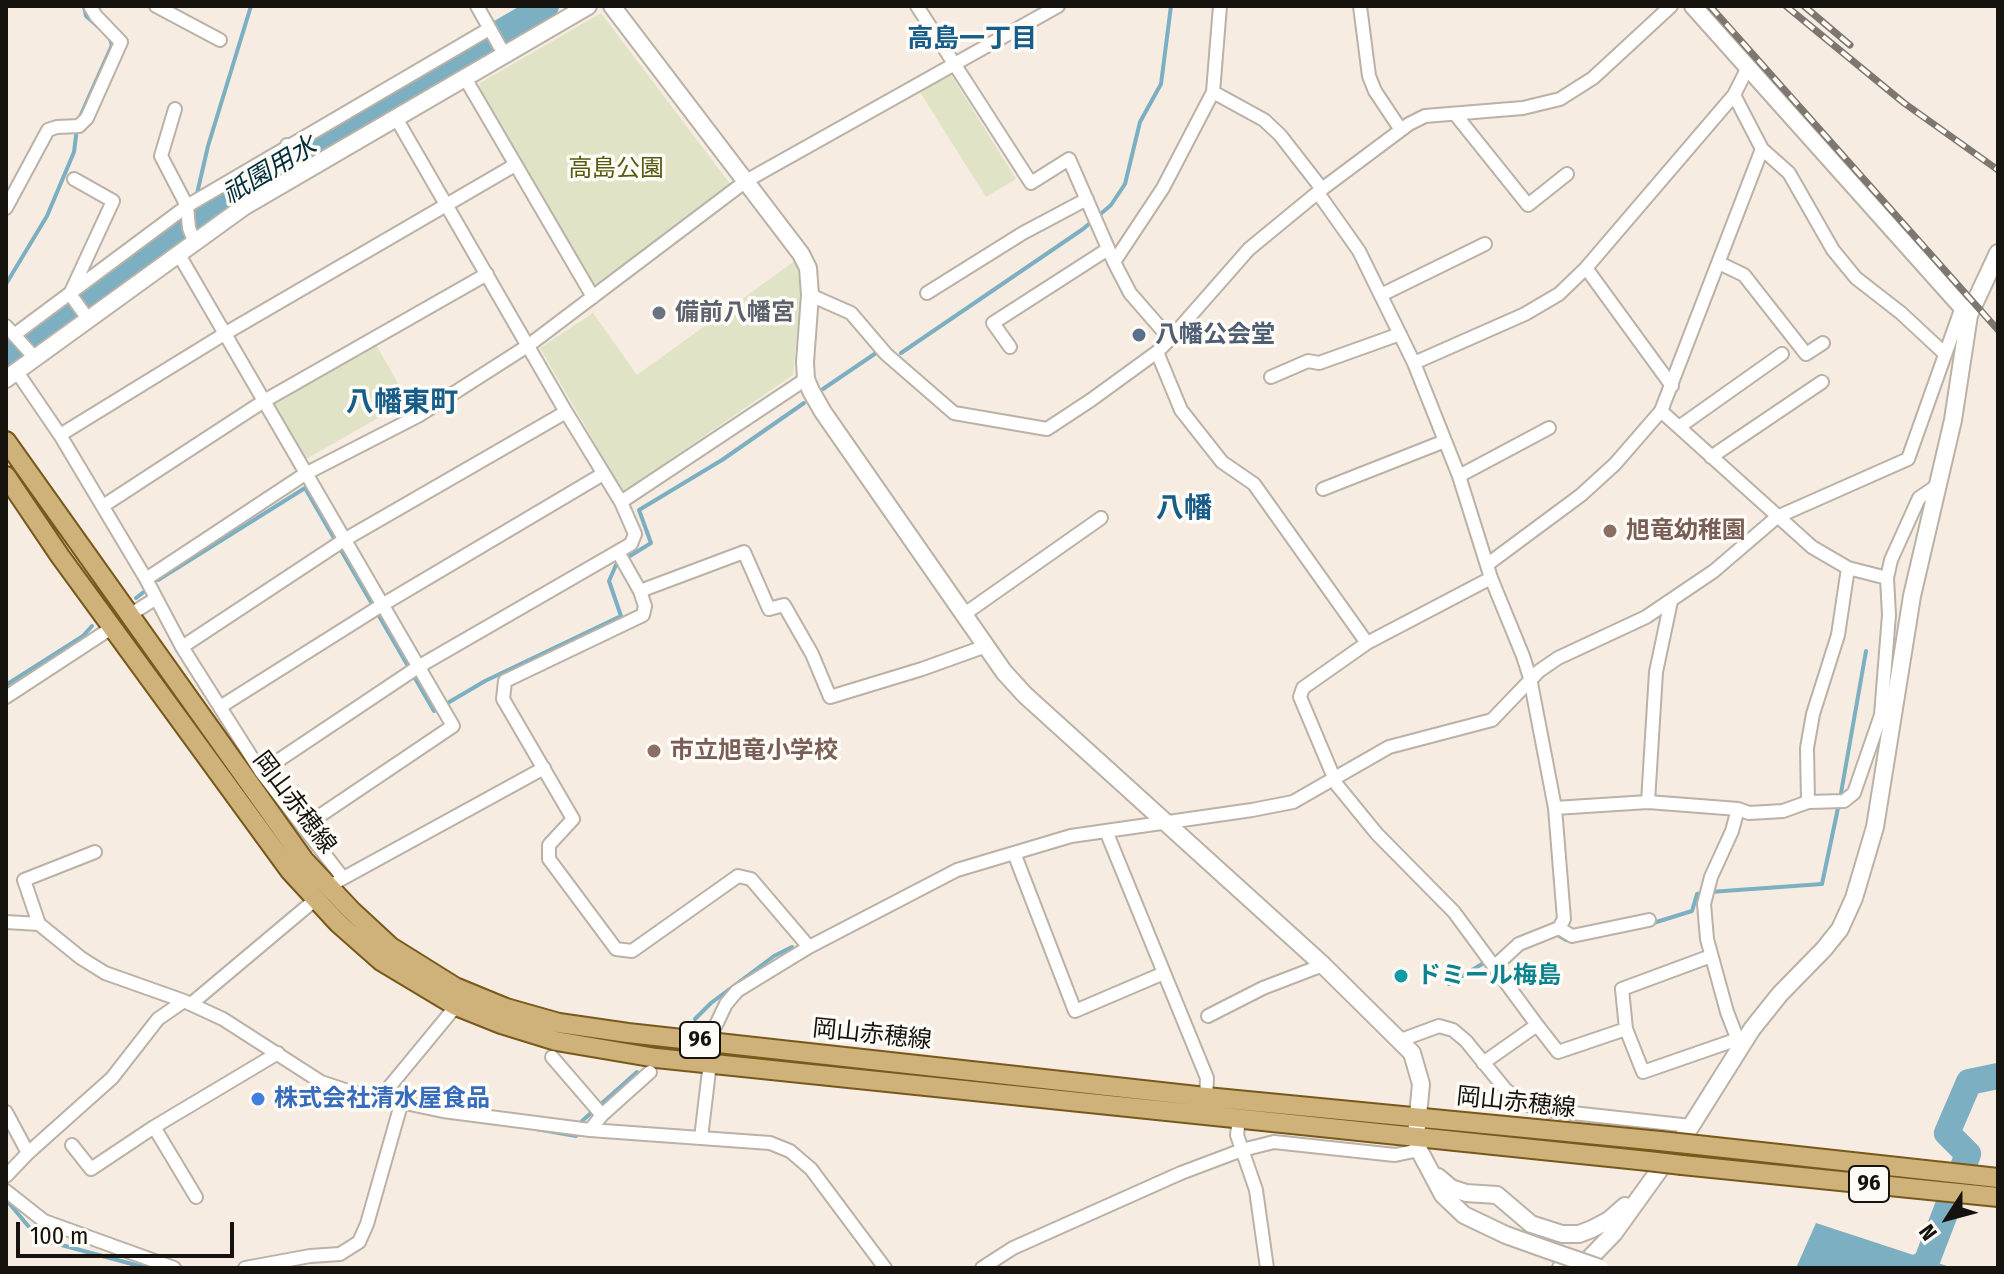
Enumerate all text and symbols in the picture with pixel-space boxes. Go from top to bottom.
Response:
district label: 高島一丁目 [907,24,1037,56]
water label: 祇園用水 [217,131,323,211]
park label: 高島公園 [568,155,664,183]
place label: 備前八幡宮 [675,299,795,327]
marker: 備前八幡宮 [650,304,668,322]
place label: 八幡公会堂 [1155,321,1275,349]
marker: 八幡公会堂 [1130,326,1148,344]
district label: 八幡東町 [346,386,458,420]
district label: 八幡 [1156,492,1212,526]
place label: 旭竜幼稚園 [1626,517,1746,545]
marker: 旭竜幼稚園 [1601,522,1619,540]
place label: 市立旭竜小学校 [670,737,838,765]
marker: 市立旭竜小学校 [645,742,663,760]
street label: 岡山赤穂線 [246,746,342,860]
place label: ドミール梅島 [1417,962,1561,990]
marker: ドミール梅島 [1392,967,1410,985]
street label: 岡山赤穂線 [811,1014,933,1056]
road number: 96 [680,1022,720,1058]
street label: 岡山赤穂線 [1455,1082,1577,1124]
place label: 株式会社清水屋食品 [274,1085,490,1113]
marker: 株式会社清水屋食品 [249,1090,267,1108]
road number: 96 [1849,1166,1889,1202]
north arrow [1908,1178,1988,1258]
scale bar [20,1206,238,1256]
text: N [1913,1219,1943,1246]
text: 100 m [30,1222,88,1250]

